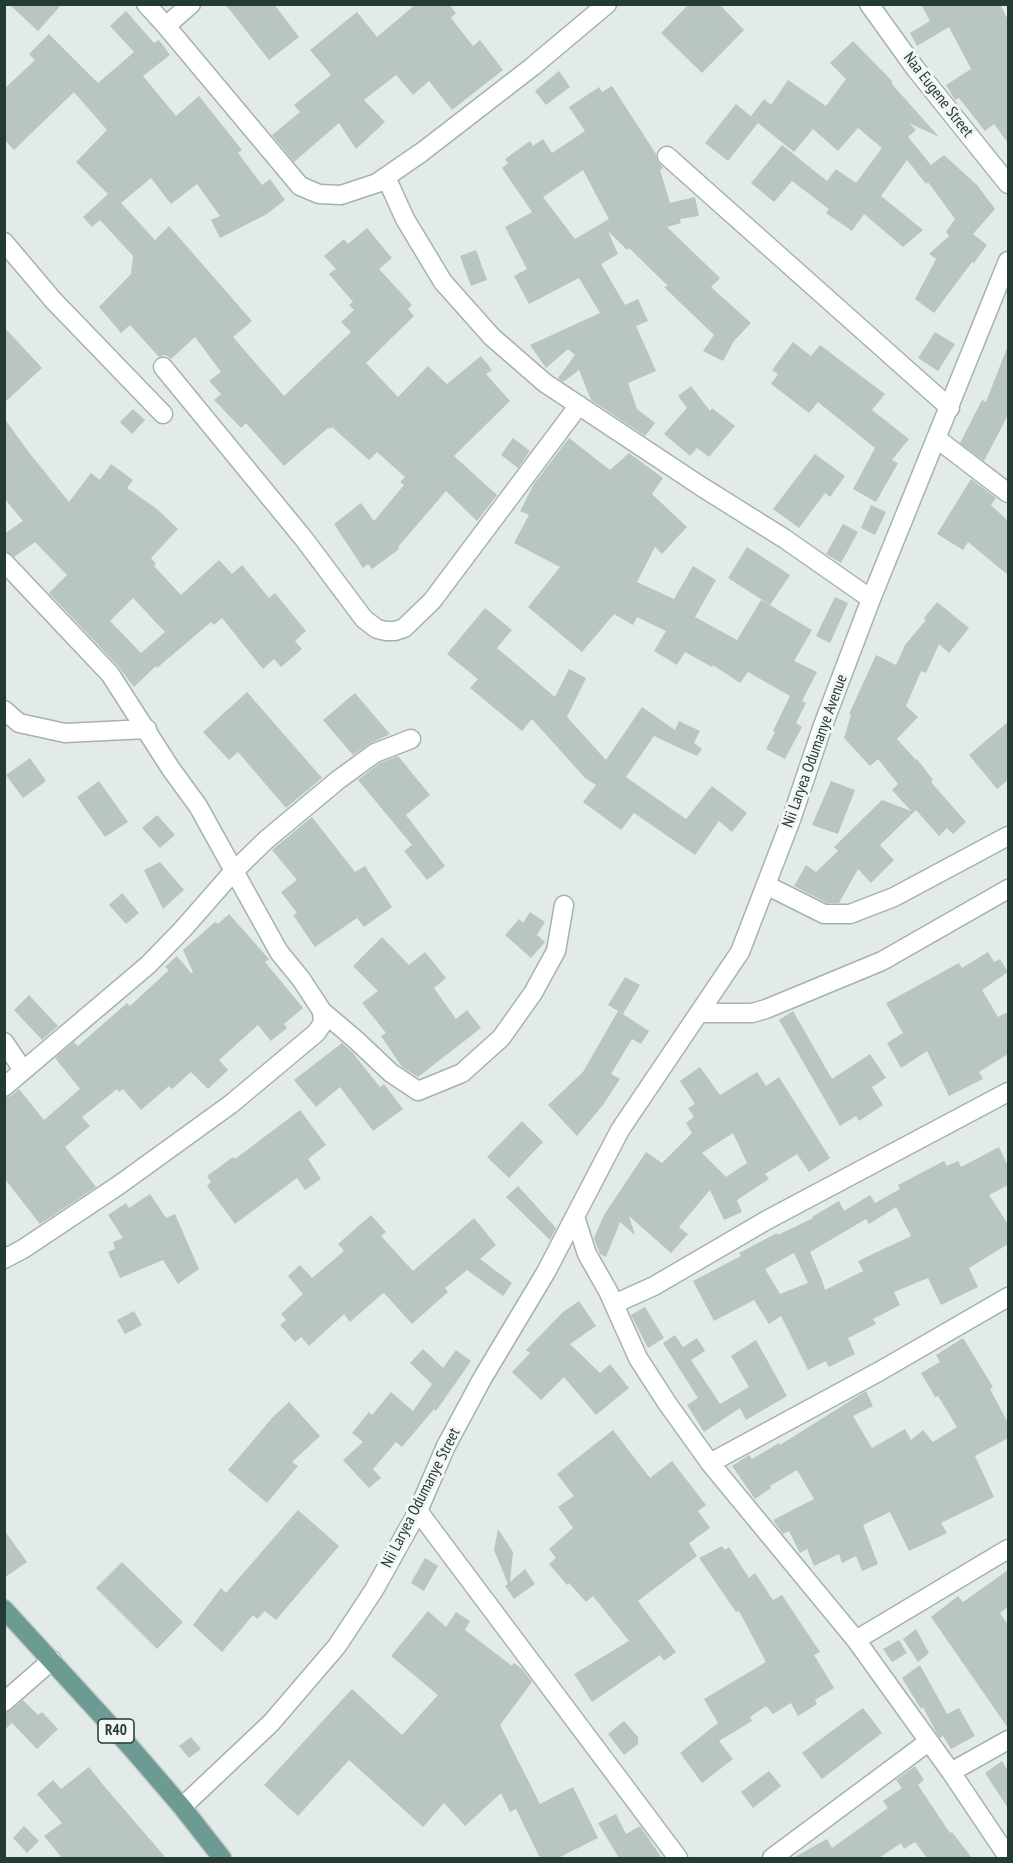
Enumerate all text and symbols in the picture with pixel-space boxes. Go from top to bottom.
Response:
street label: Naa Eugene Street [899,49,977,141]
street label: Nii Laryea Odumanye Avenue [778,672,852,830]
street label: Nii Laryea Odumanye Street [377,1425,465,1571]
road number: R40 [98,1719,134,1743]

